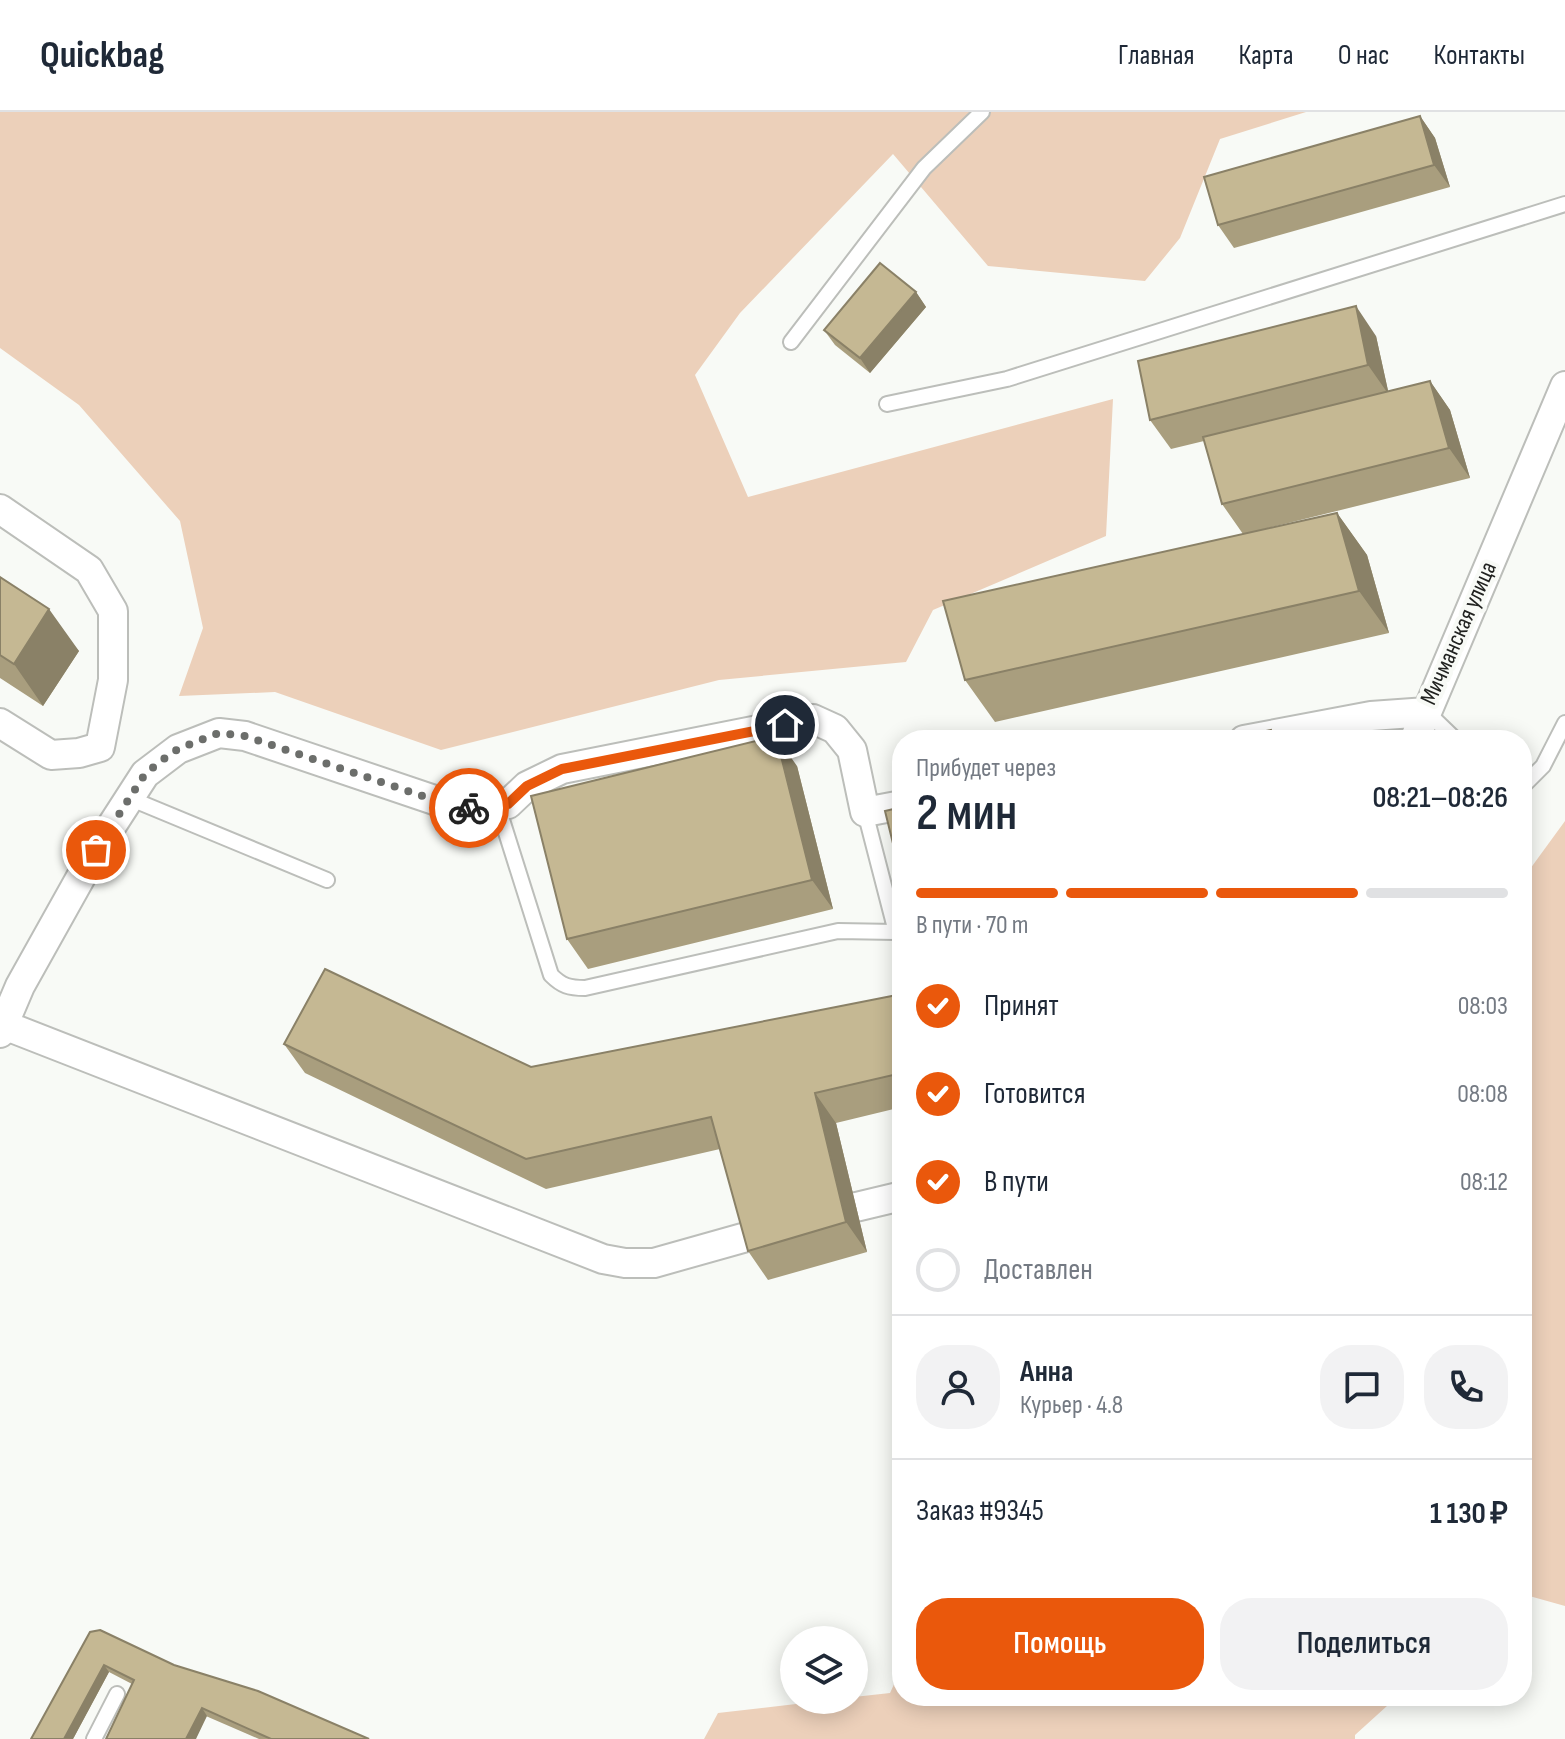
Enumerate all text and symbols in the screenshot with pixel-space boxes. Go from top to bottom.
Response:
text: Quickbag [40,33,164,78]
text: Главная [1118,39,1194,72]
text: Карта [1238,39,1294,72]
text: О нас [1338,39,1390,72]
text: Контакты [1434,39,1525,72]
street label: Мичманская улица [1414,557,1503,709]
pin [751,691,819,759]
icon: home [763,703,807,747]
text: Прибудет через [916,753,1056,784]
courier [429,768,509,848]
text: 08:21–08:26 [1372,780,1508,816]
text: 2 мин [916,782,1017,845]
icon: bike [447,786,491,830]
pin [62,816,130,884]
icon: bag [74,828,118,872]
text: В пути · 70 m [916,910,1028,941]
icon: check [916,984,960,1028]
text: Принят [984,988,1059,1024]
text: 08:03 [1458,991,1508,1022]
icon: check [916,1072,960,1116]
text: Готовится [984,1076,1085,1112]
text: 08:08 [1457,1079,1508,1110]
icon: check [916,1160,960,1204]
text: В пути [984,1164,1049,1200]
text: 08:12 [1460,1167,1508,1198]
text: Доставлен [984,1252,1093,1288]
button: person [916,1345,1000,1429]
button: chat [1320,1345,1404,1429]
button: phone [1424,1345,1508,1429]
text: Анна [1020,1354,1073,1390]
text: Курьер · 4.8 [1020,1390,1123,1421]
text: Заказ #9345 [916,1493,1044,1529]
text: 1 130 ₽ [1430,1496,1508,1532]
button: Помощь [916,1598,1204,1690]
button: Поделиться [1220,1598,1508,1690]
map controls [780,1626,868,1714]
button: layers [780,1626,868,1714]

